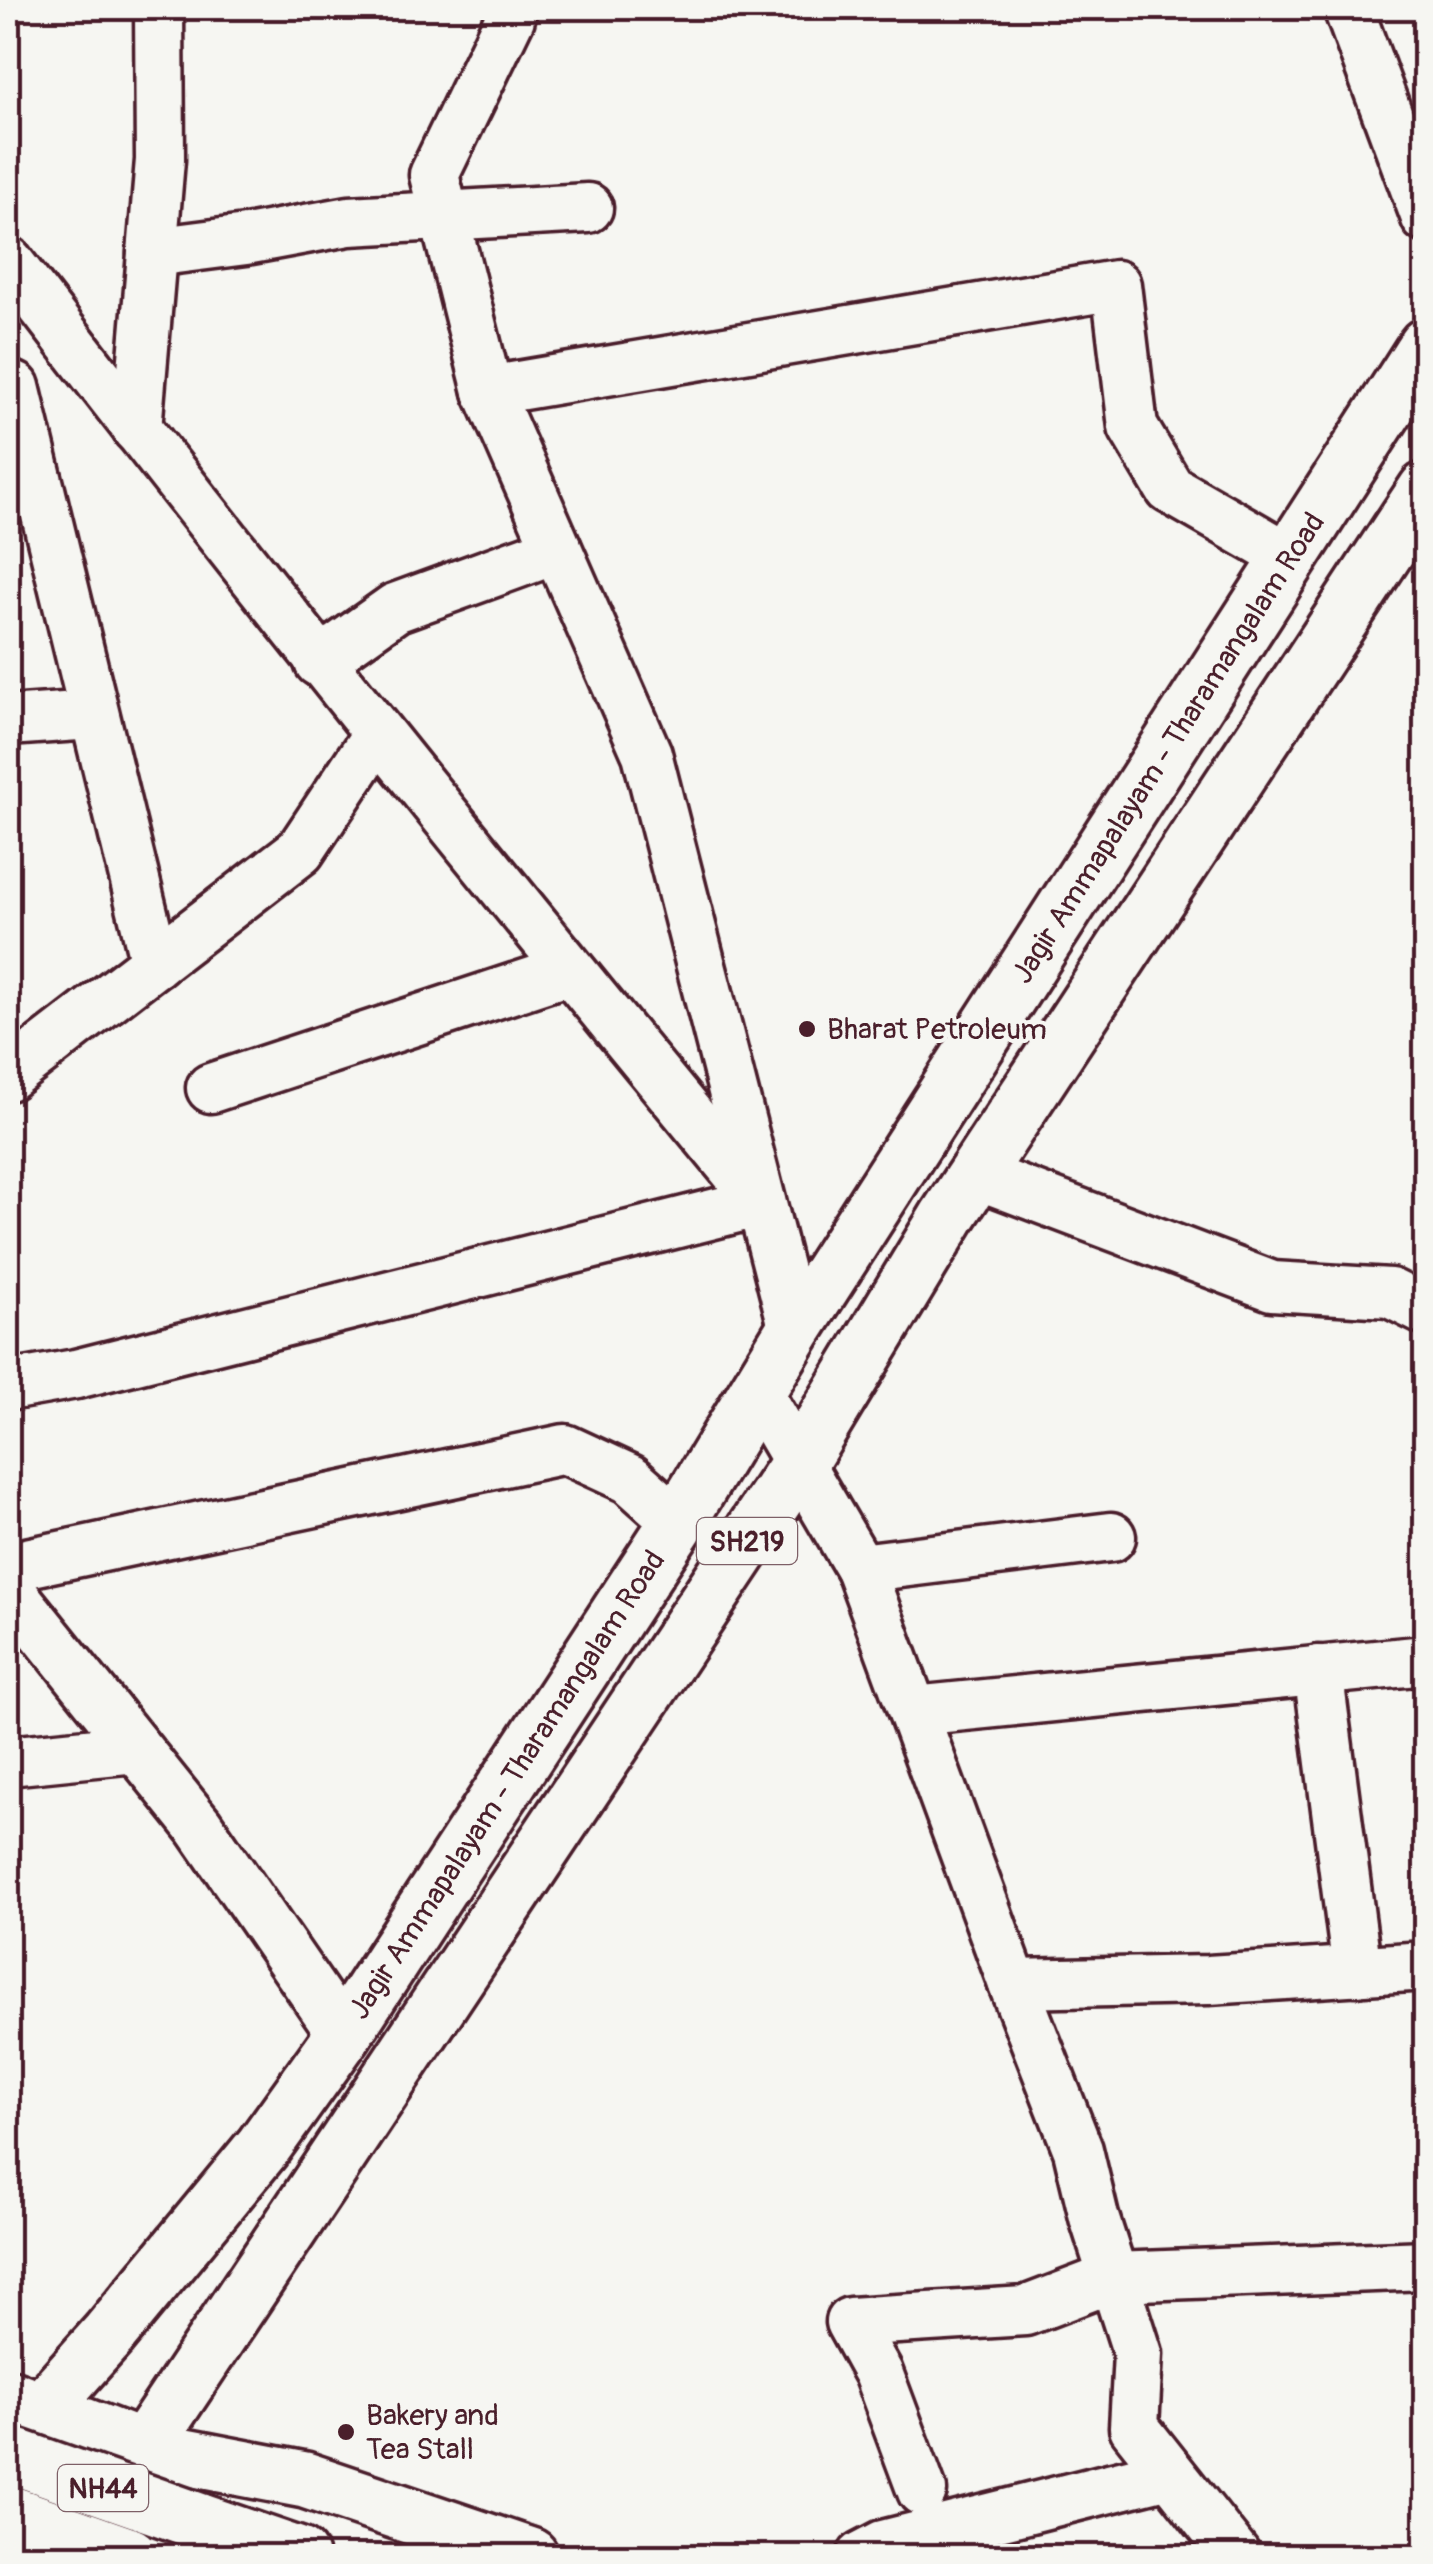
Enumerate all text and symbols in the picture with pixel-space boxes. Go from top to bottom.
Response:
street label: Jagir Ammapalayam - Tharamangalam Road [1004,506,1333,990]
place label: Bharat Petroleum [827,1011,1047,1048]
marker: Bharat Petroleum [796,1018,818,1040]
road number: SH219 [697,1518,797,1564]
street label: Jagir Ammapalayam - Tharamangalam Road [341,1544,673,2026]
place label: Bakery and Tea Stall [366,2397,499,2468]
marker: Bakery and Tea Stall [335,2421,357,2443]
road number: NH44 [58,2465,148,2511]

